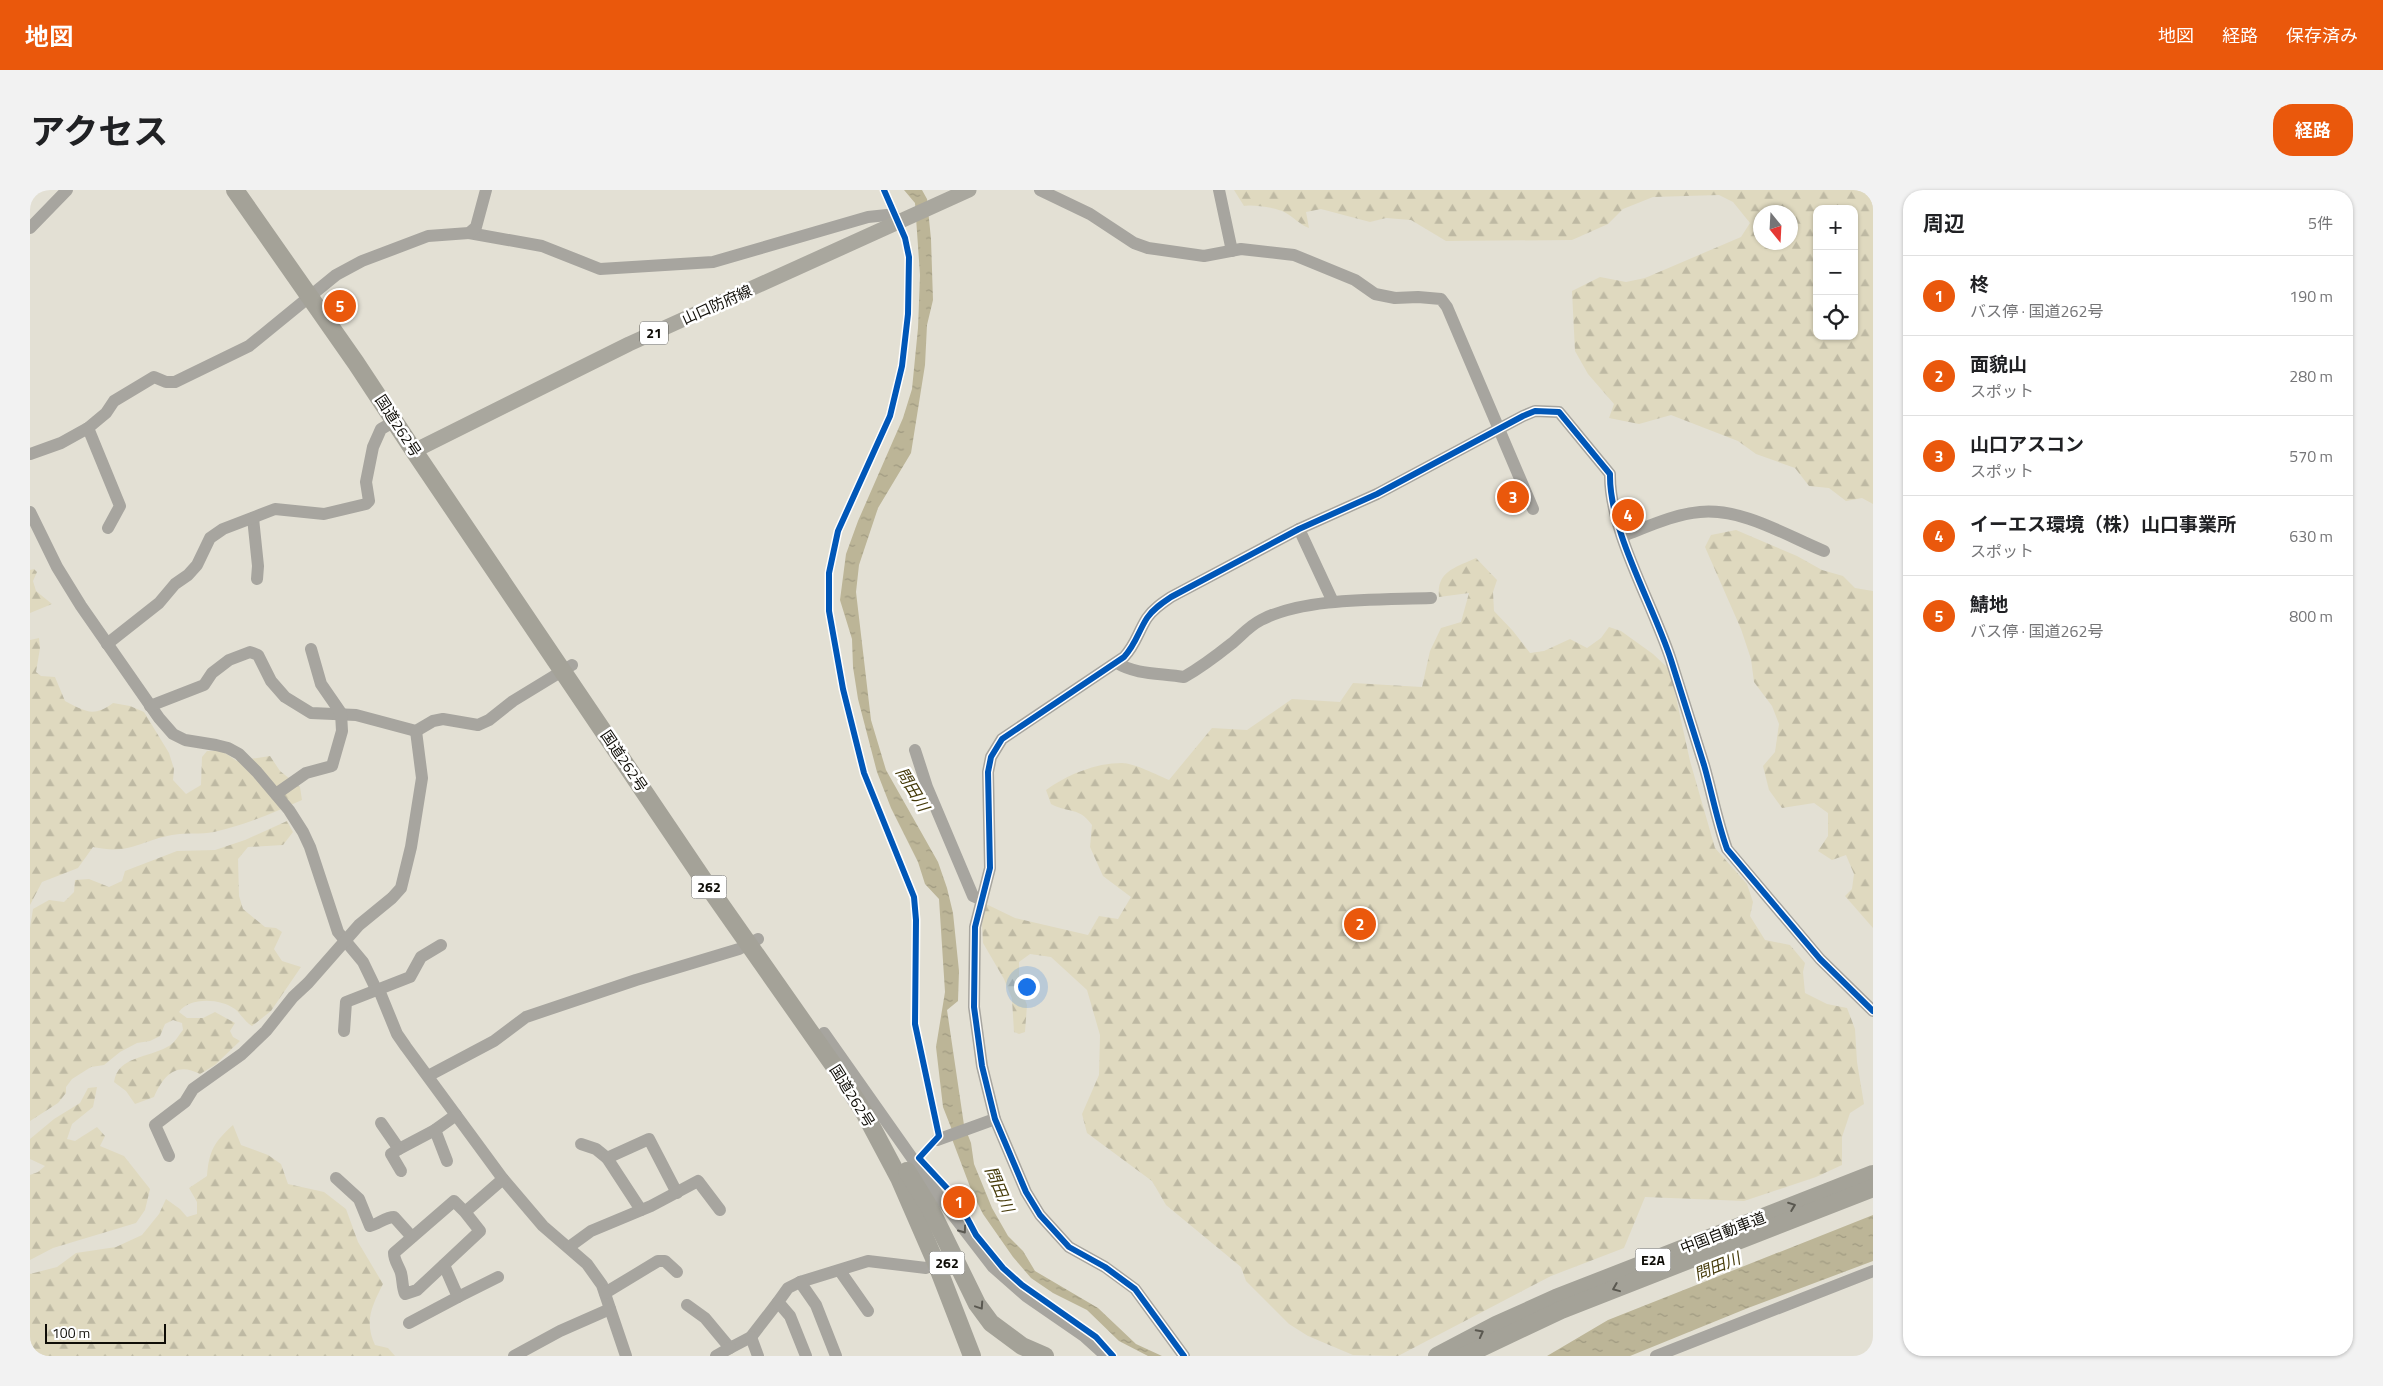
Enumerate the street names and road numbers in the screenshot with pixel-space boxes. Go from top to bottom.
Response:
street label: 山口防府線 [678,279,756,330]
road number: 21 [640,322,668,344]
street label: 国道262号 [370,390,427,461]
street label: 国道262号 [595,725,654,796]
road number: 262 [692,876,726,899]
street label: 国道262号 [824,1060,881,1132]
street label: 中国自動車道 [1677,1206,1769,1259]
road number: E2A [1636,1248,1670,1272]
road number: 262 [930,1252,964,1274]

